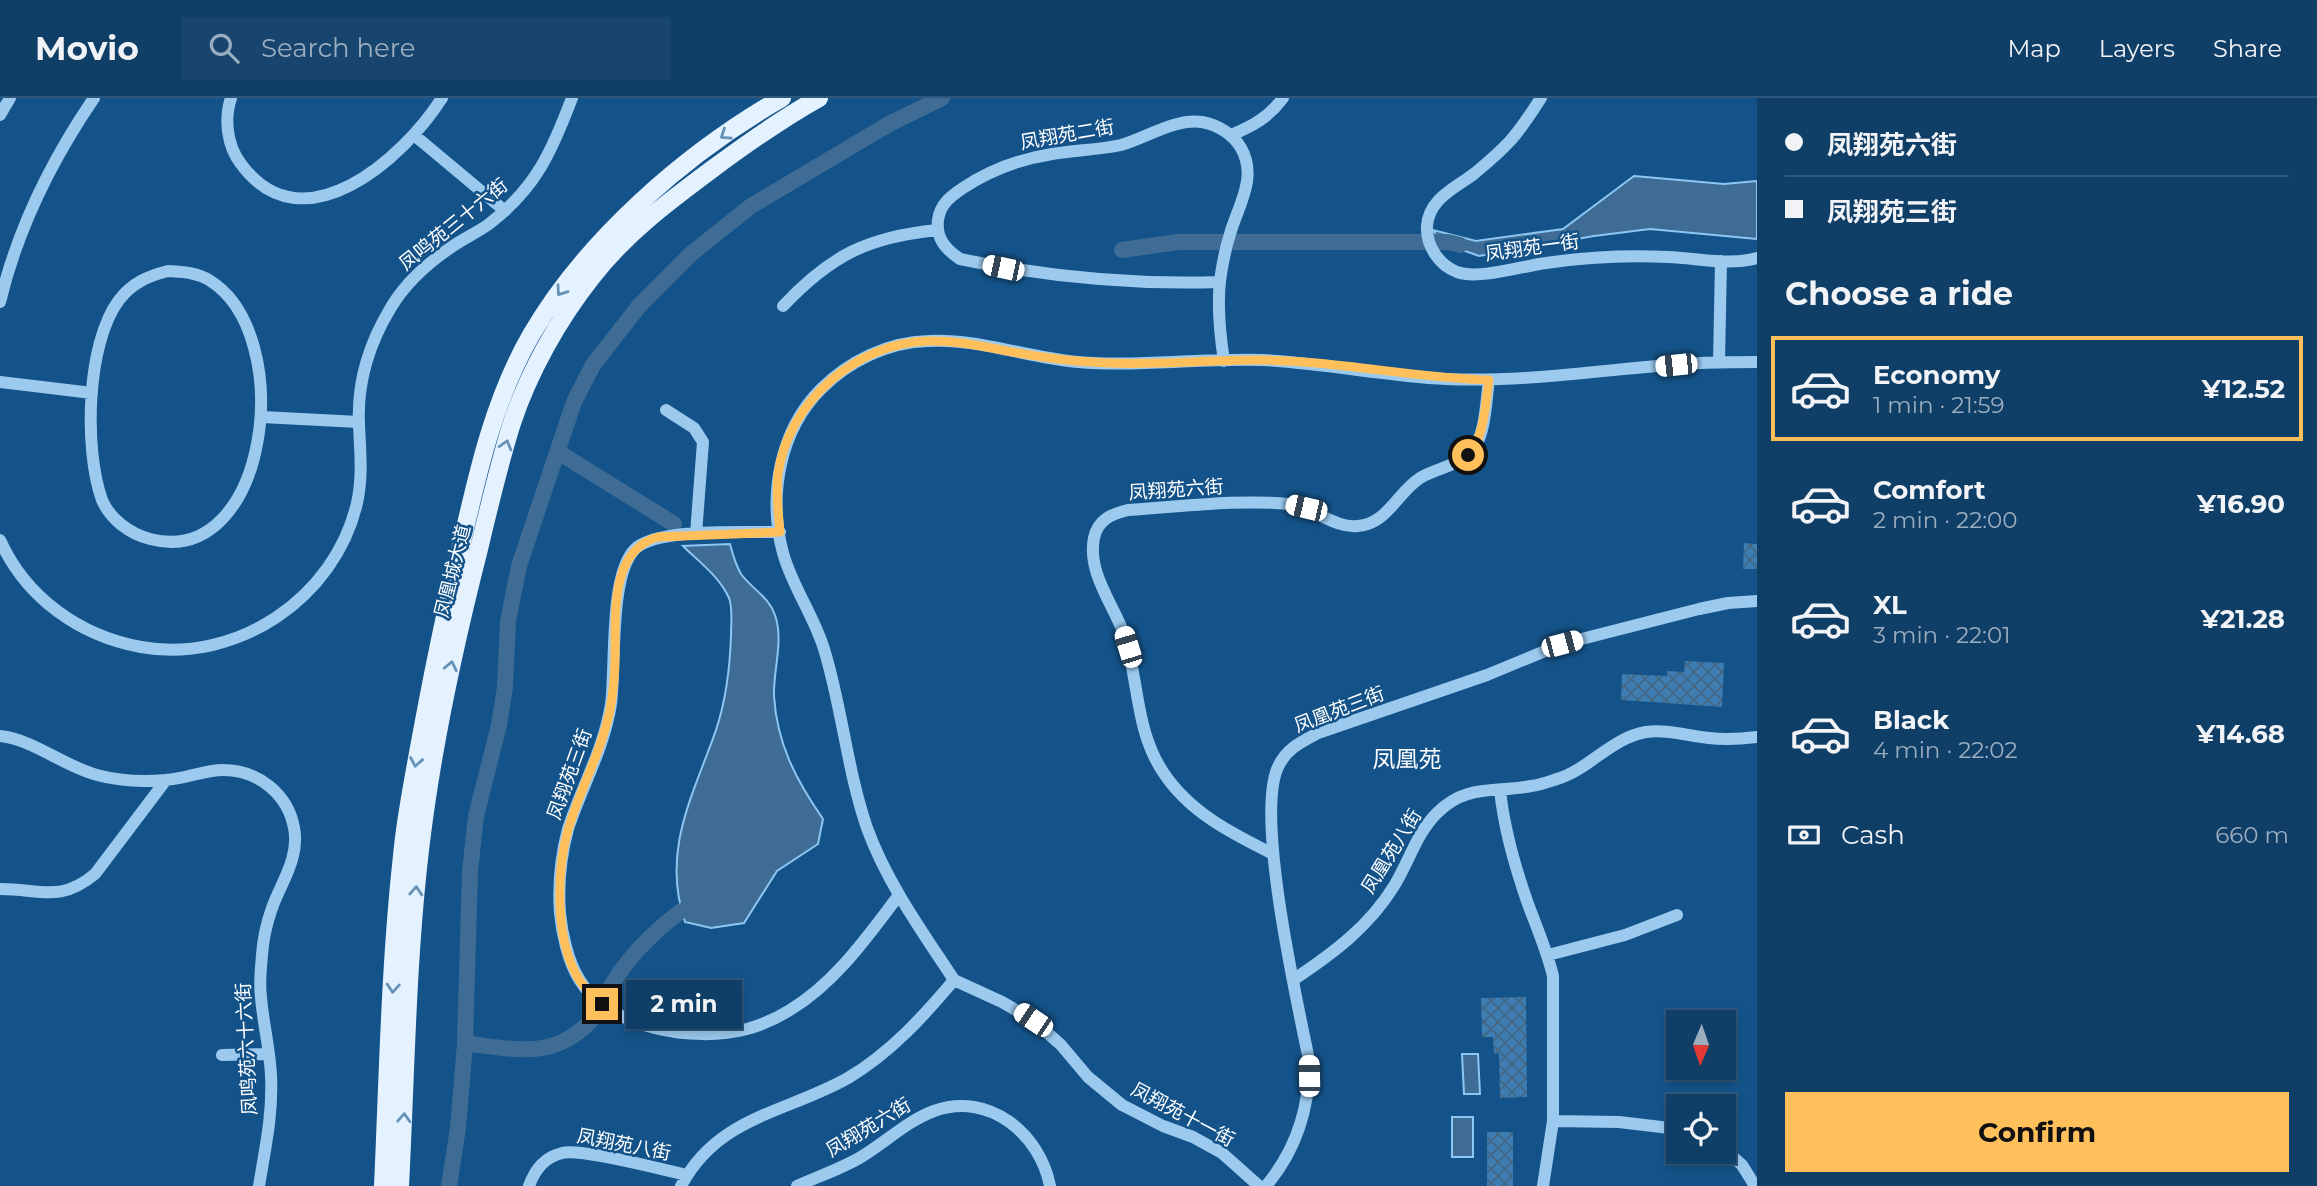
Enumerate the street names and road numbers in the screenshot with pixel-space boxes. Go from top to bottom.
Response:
street label: 凤翔苑二街 [1018,115,1116,154]
street label: 凤鸣苑三十六街 [394,174,512,275]
street label: 凤翔苑一街 [1483,229,1581,265]
street label: 凤翔苑六街 [1128,475,1224,504]
street label: 凤凰城大道 [430,522,475,620]
street label: 凤凰苑三街 [1291,682,1388,737]
street label: 凤翔苑三街 [542,726,597,823]
street label: 凤凰苑八街 [1356,805,1426,898]
street label: 凤鸣苑六十六街 [232,982,261,1116]
street label: 凤翔苑十一街 [1127,1078,1238,1151]
street label: 凤翔苑六街 [822,1093,915,1162]
street label: 凤翔苑八街 [575,1124,673,1165]

